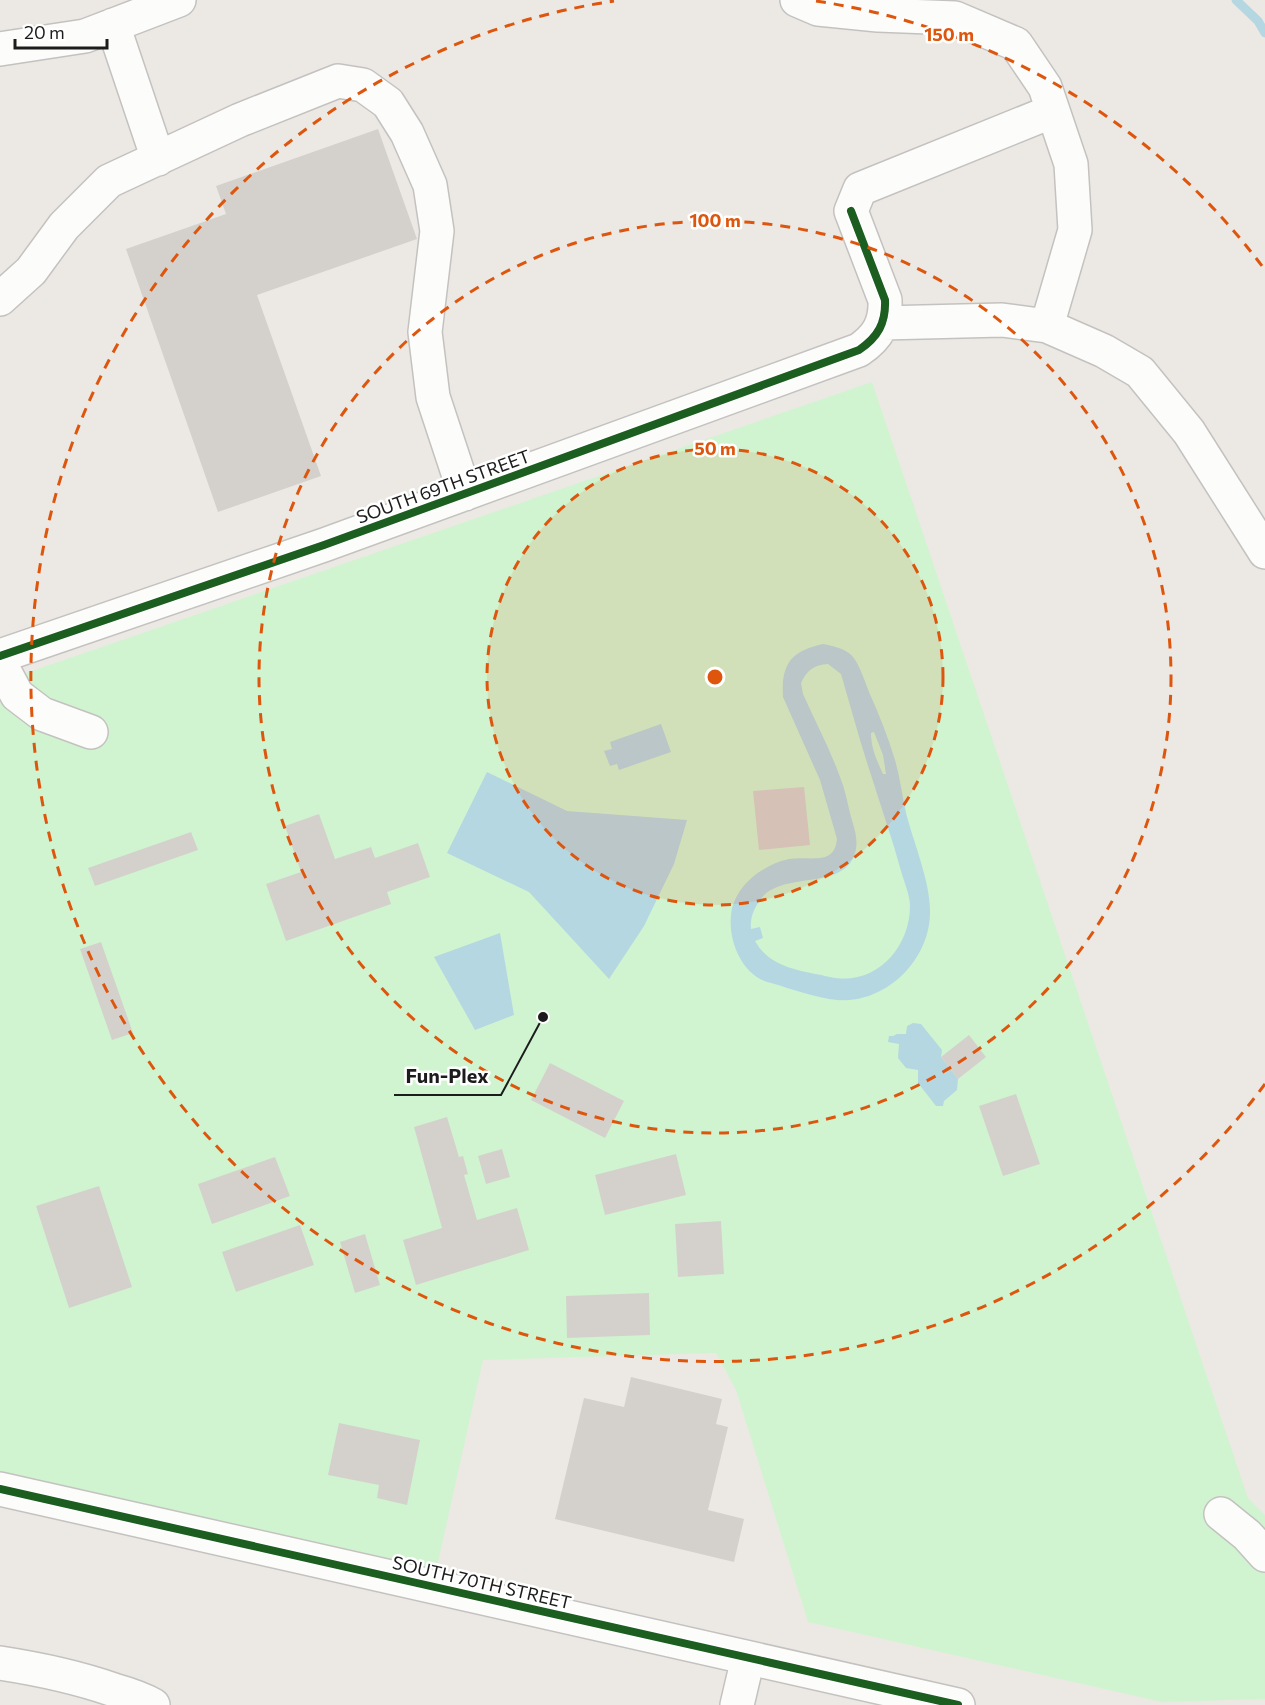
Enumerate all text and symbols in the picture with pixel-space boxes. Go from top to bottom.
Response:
scale bar [15,12,106,50]
text: 20 m [24,21,65,43]
text: 150 m [924,23,974,45]
text: 100 m [689,209,741,231]
text: 50 m [694,437,736,459]
street label: SOUTH 69TH STREET [353,444,533,528]
centre of rings [705,667,725,687]
callout: Fun-Plex [394,1057,501,1095]
text: Fun-Plex [405,1063,489,1087]
street label: SOUTH 70TH STREET [390,1551,574,1613]

